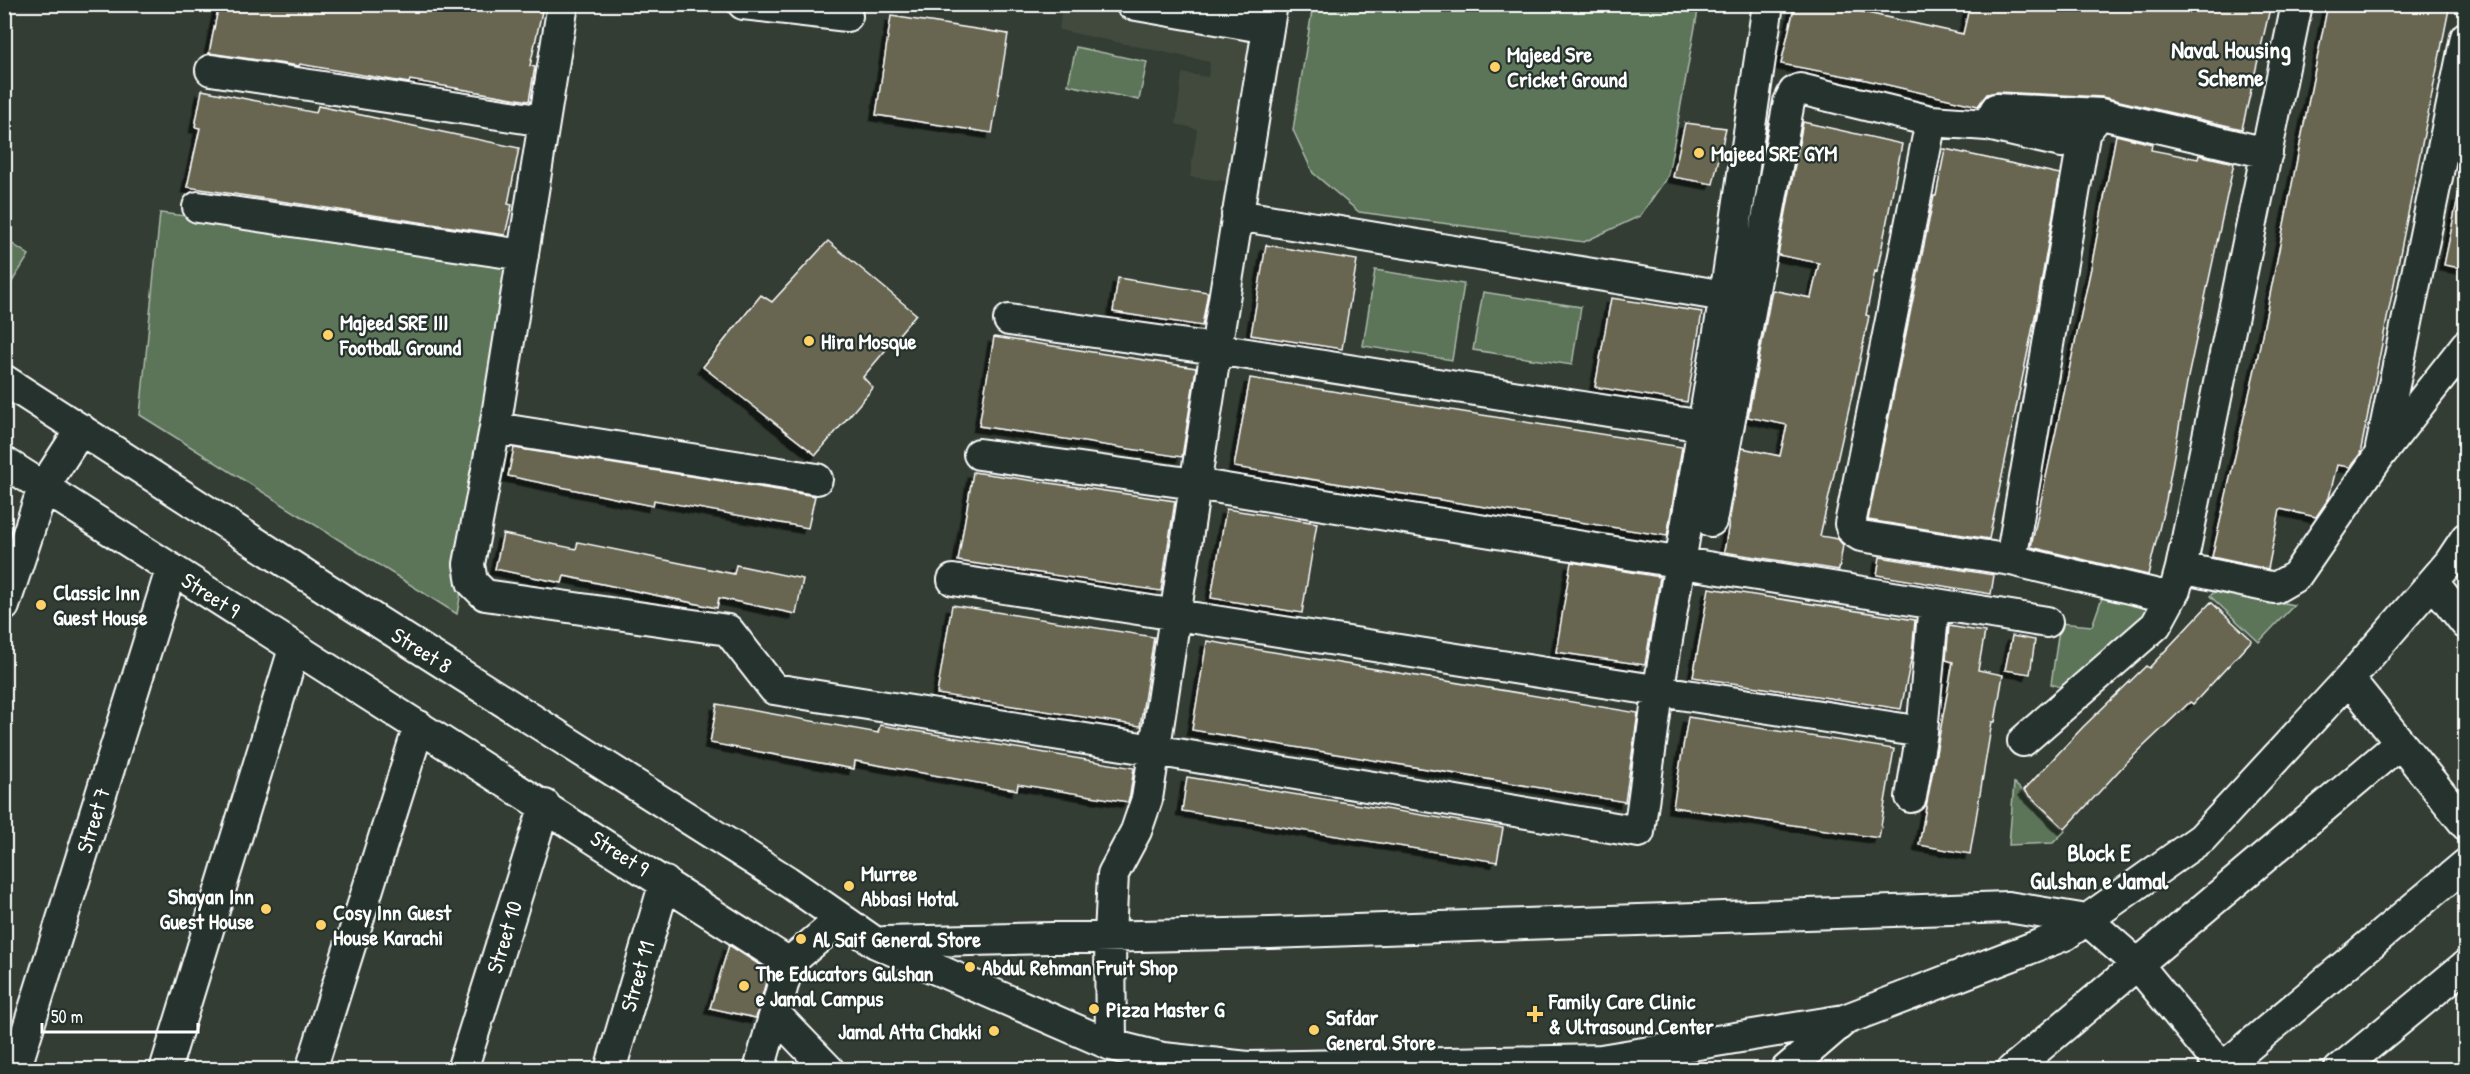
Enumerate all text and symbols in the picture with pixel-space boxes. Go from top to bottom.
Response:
district label: Naval Housing Scheme [2171,33,2291,93]
place label: Majeed Sre Cricket Ground [1507,39,1627,94]
marker: Majeed Sre Cricket Ground [1488,60,1502,74]
place label: Majeed SRE GYM [1711,138,1837,168]
marker: Majeed SRE GYM [1692,146,1706,160]
place label: Majeed SRE III Football Ground [339,307,461,362]
place label: Hira Mosque [821,326,917,357]
marker: Majeed SRE III Football Ground [321,328,335,342]
marker: Hira Mosque [802,334,816,348]
street label: Street 9 [176,565,246,625]
place label: Classic Inn Guest House [53,577,148,632]
marker: Classic Inn Guest House [34,598,48,612]
street label: Street 8 [386,620,458,680]
street label: Street 7 [69,783,117,857]
street label: Street 9 [585,823,655,883]
district label: Block E Gulshan e Jamal [2030,836,2169,896]
place label: Murree Abbasi Hotal [861,858,959,913]
marker: Murree Abbasi Hotal [842,879,856,893]
place label: Shayan Inn Guest House [160,881,254,936]
place label: Cosy Inn Guest House Karachi [333,897,452,952]
street label: Street 10 [479,897,529,977]
marker: Shayan Inn Guest House [259,902,273,916]
marker: Cosy Inn Guest House Karachi [314,918,328,932]
place label: Al Saif General Store [813,924,981,954]
marker: Al Saif General Store [794,932,808,946]
street label: Street 11 [613,937,661,1015]
place label: Abdul Rehman Fruit Shop [982,952,1178,983]
place label: The Educators Gulshan e Jamal Campus [755,958,934,1014]
marker: Abdul Rehman Fruit Shop [963,960,977,974]
marker: The Educators Gulshan e Jamal Campus [737,979,751,993]
place label: Family Care Clinic & Ultrasound Center [1548,986,1714,1041]
place label: Pizza Master G [1106,994,1225,1024]
scale bar [42,996,198,1034]
marker: Pizza Master G [1087,1002,1101,1016]
place label: Safdar General Store [1326,1002,1436,1057]
text: 50 m [51,1004,83,1029]
marker: Family Care Clinic & Ultrasound Center [1526,1005,1544,1023]
place label: Jamal Atta Chakki [838,1016,982,1046]
marker: Safdar General Store [1307,1023,1321,1037]
marker: Jamal Atta Chakki [987,1024,1001,1038]

